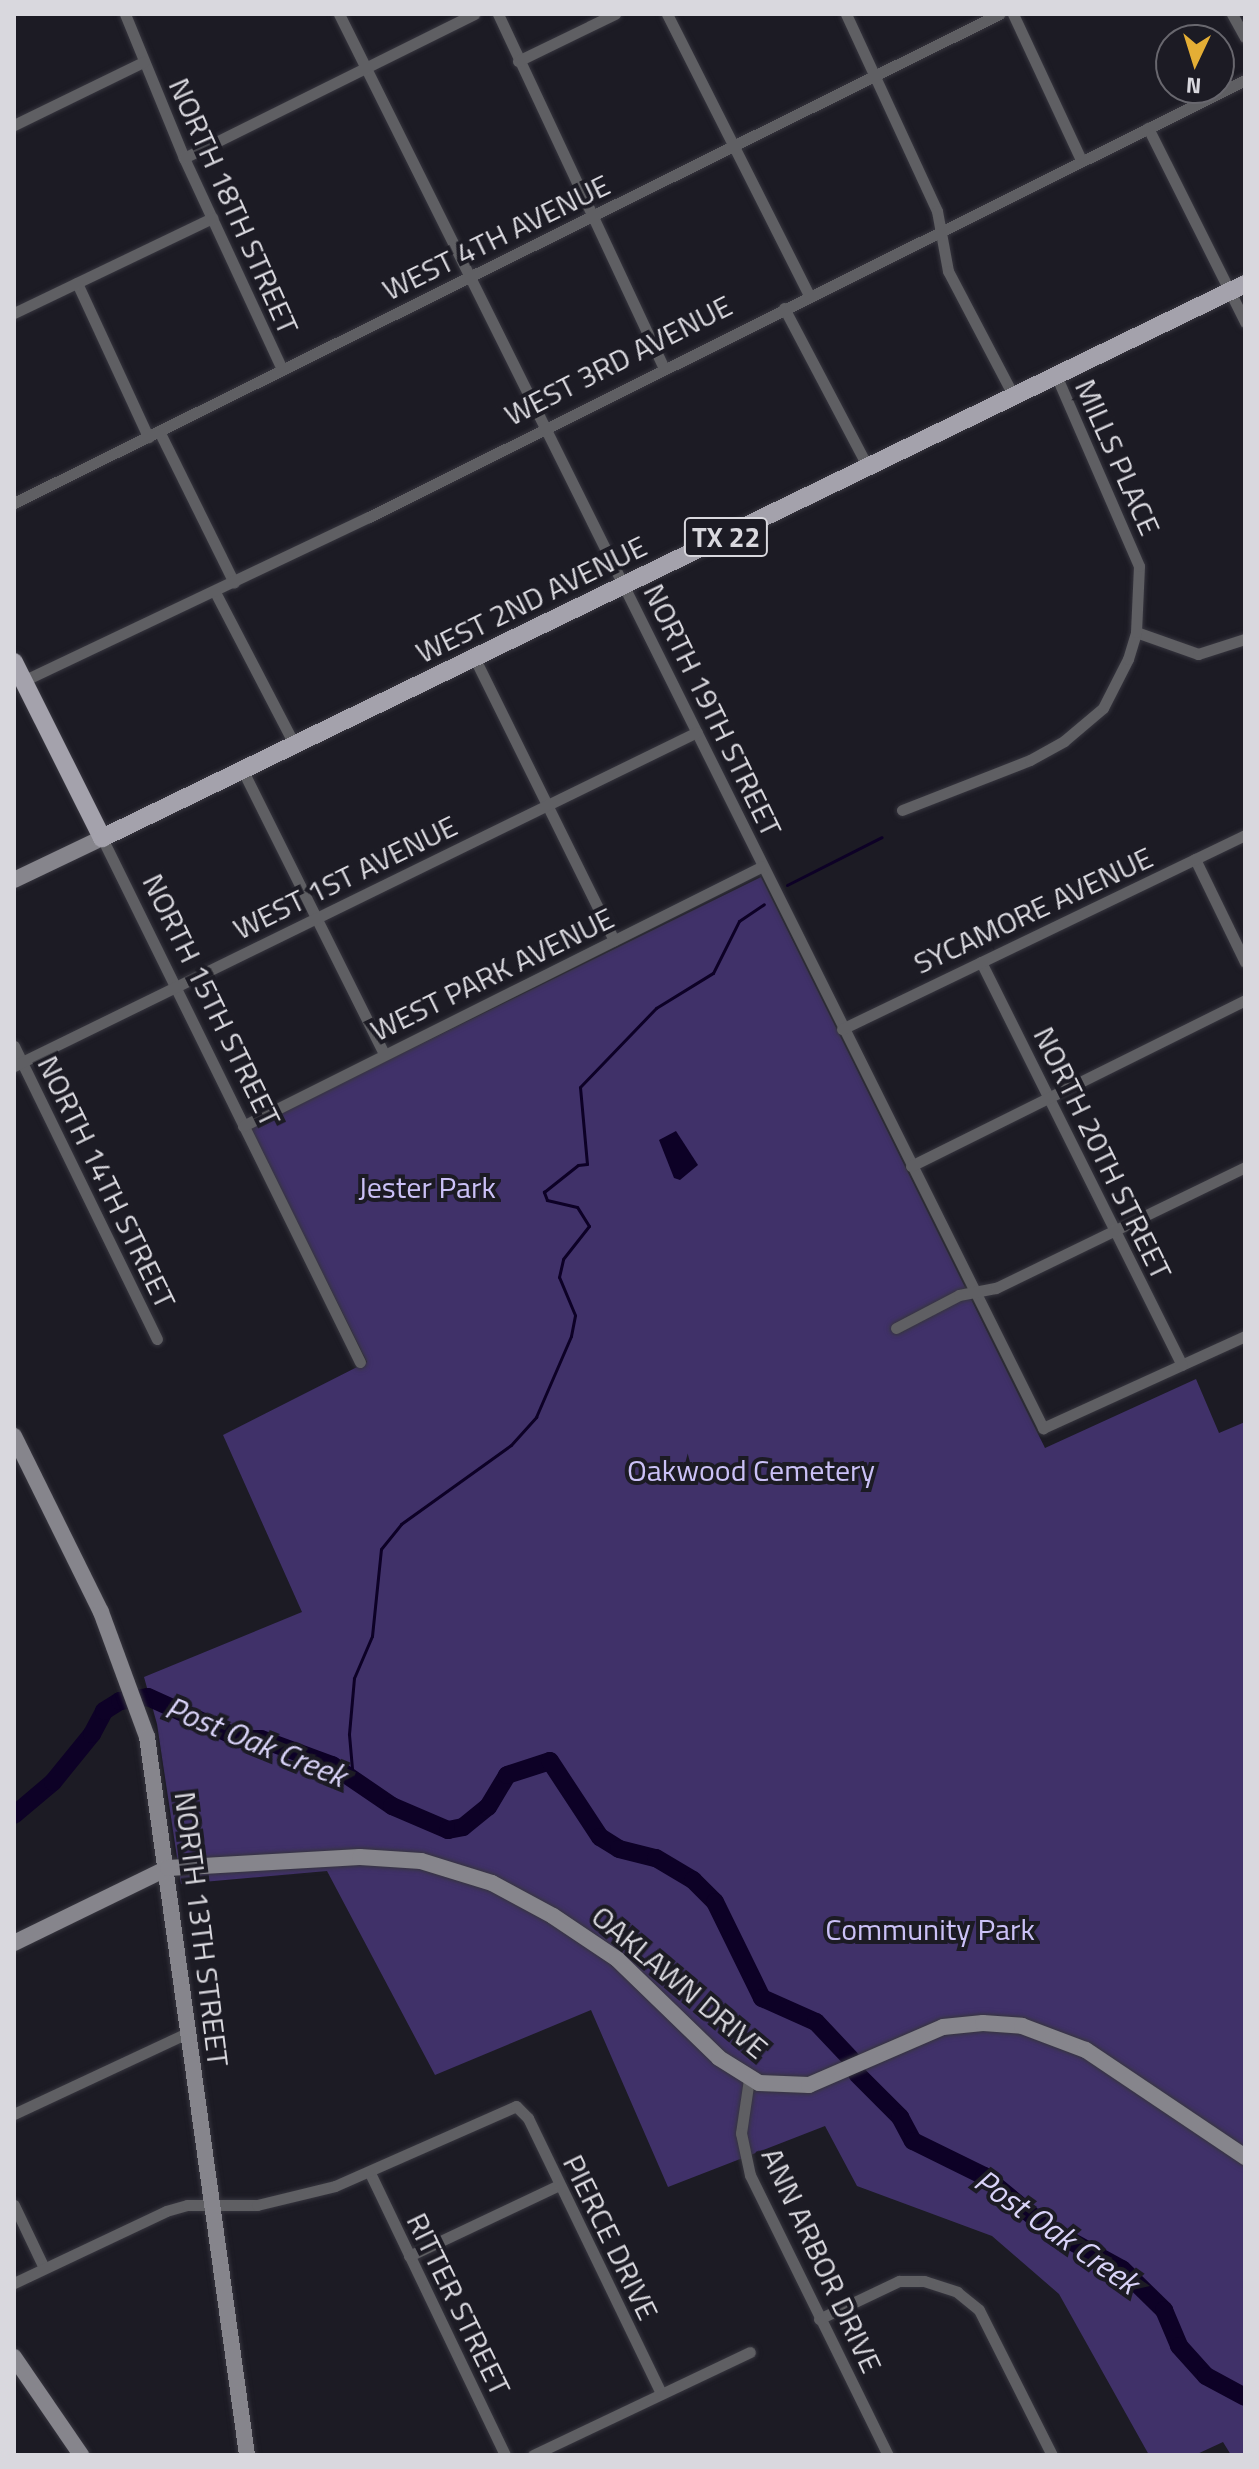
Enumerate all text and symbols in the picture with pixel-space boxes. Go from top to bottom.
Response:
north arrow [1155,24,1235,104]
text: N [1185,68,1202,103]
street label: NORTH 18TH STREET [161,72,307,340]
street label: WEST 4TH AVENUE [376,166,616,308]
street label: WEST 3RD AVENUE [498,287,738,433]
street label: MILLS PLACE [1068,374,1168,540]
road number: TX 22 [682,513,770,561]
street label: WEST 2ND AVENUE [410,528,652,670]
street label: NORTH 19TH STREET [636,578,790,842]
street label: WEST 1ST AVENUE [227,807,463,947]
street label: SYCAMORE AVENUE [908,839,1158,981]
street label: NORTH 15TH STREET [135,868,289,1132]
street label: WEST PARK AVENUE [365,900,619,1048]
street label: NORTH 20TH STREET [1026,1021,1180,1285]
street label: NORTH 14TH STREET [30,1050,184,1314]
park label: Jester Park [358,1169,496,1205]
park label: Oakwood Cemetery [627,1452,875,1488]
water label: Post Oak Creek [160,1687,352,1795]
street label: NORTH 13TH STREET [167,1790,237,2068]
street label: OAKLAWN DRIVE [585,1898,775,2066]
park label: Community Park [825,1911,1035,1947]
street label: ANN ARBOR DRIVE [754,2142,890,2378]
street label: PIERCE DRIVE [556,2149,666,2325]
water label: Post Oak Creek [968,2160,1146,2302]
street label: RITTER STREET [399,2207,519,2401]

